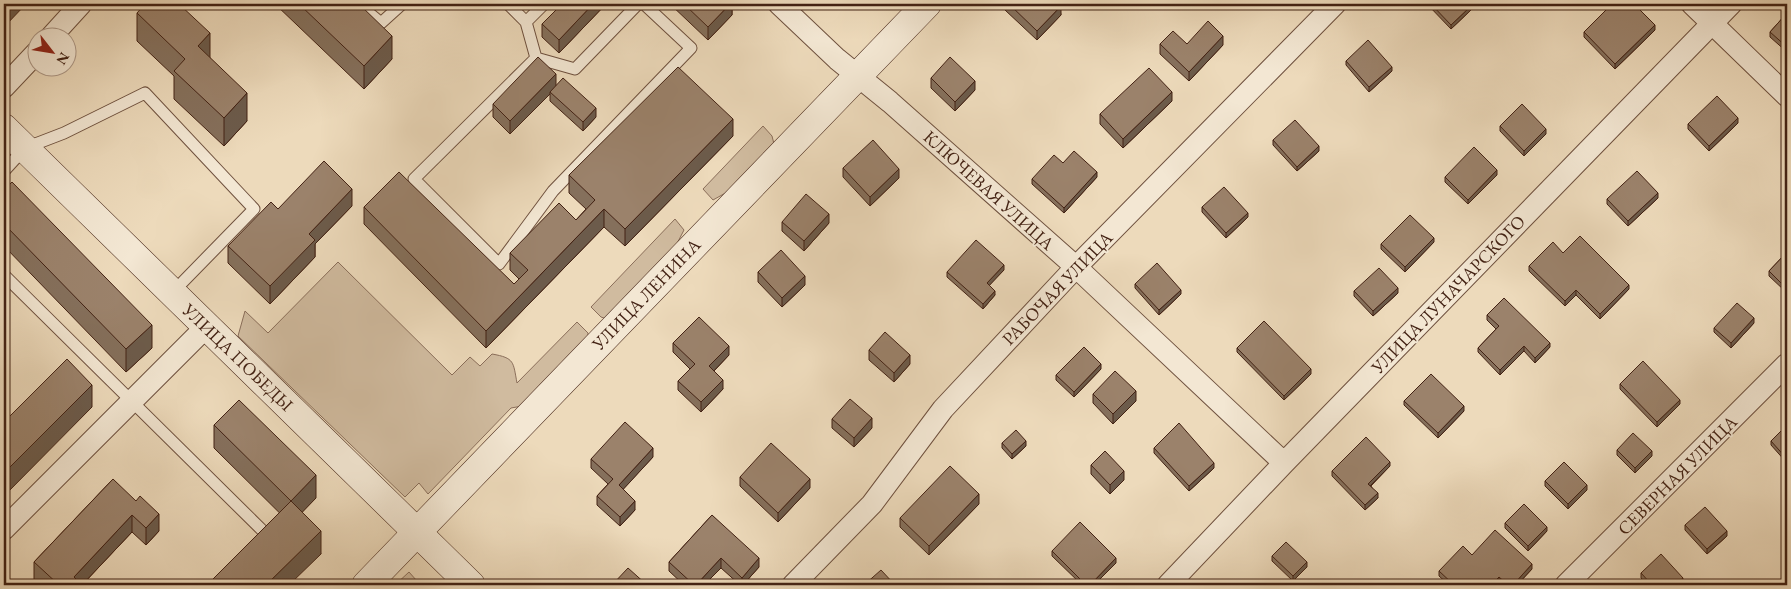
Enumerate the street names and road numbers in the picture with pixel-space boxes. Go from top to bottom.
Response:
street label: КЛЮЧЕВАЯ УЛИЦА [919,125,1060,255]
street label: УЛИЦА ЛУНАЧАРСКОГО [1365,210,1530,379]
street label: РАБОЧАЯ УЛИЦА [997,226,1118,350]
street label: УЛИЦА ЛЕНИНА [586,233,706,355]
street label: УЛИЦА ПОБЕДЫ [177,298,298,416]
street label: СЕВЕРНАЯ УЛИЦА [1612,410,1742,540]

